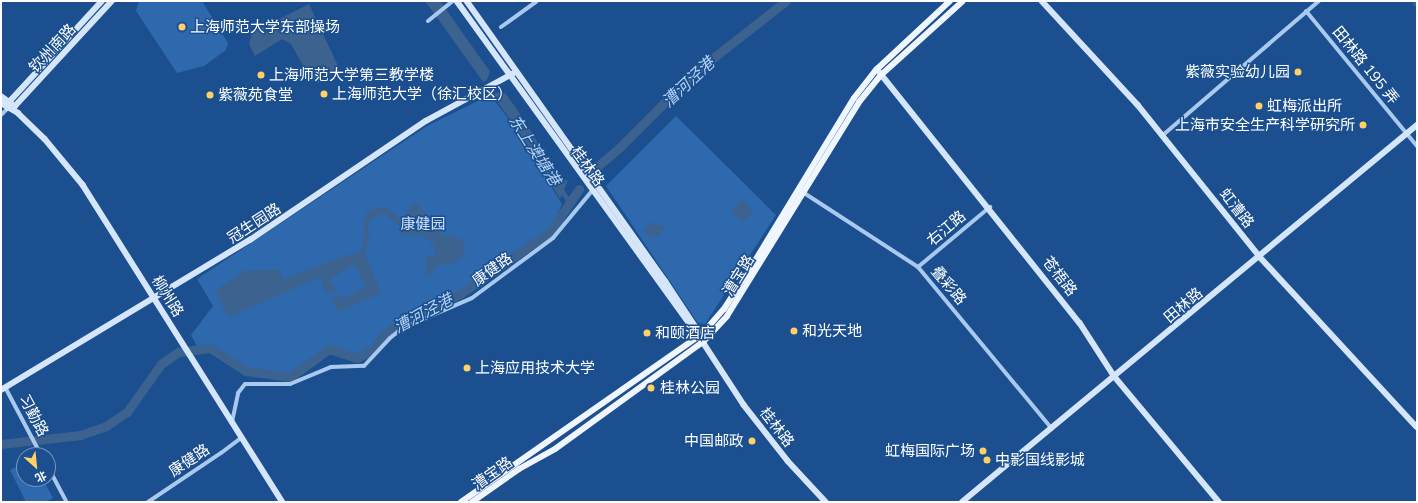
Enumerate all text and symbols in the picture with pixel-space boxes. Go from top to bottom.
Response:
place label: 上海师范大学东部操场 [190,18,340,36]
street label: 钦州南路 [25,20,79,76]
marker: 上海师范大学东部操场 [177,22,187,32]
street label: 田林路 195 弄 [1329,22,1403,108]
water label: 漕河泾港 [658,53,718,111]
place label: 紫薇实验幼儿园 [1185,63,1290,81]
place label: 上海师范大学第三教学楼 [269,66,434,84]
marker: 紫薇实验幼儿园 [1293,67,1303,77]
marker: 上海师范大学第三教学楼 [256,70,266,80]
place label: 上海师范大学（徐汇校区） [332,85,512,103]
place label: 紫薇苑食堂 [218,86,293,104]
marker: 上海师范大学（徐汇校区） [319,89,329,99]
marker: 紫薇苑食堂 [205,90,215,100]
place label: 虹梅派出所 [1267,97,1342,115]
marker: 虹梅派出所 [1254,101,1264,111]
water label: 东上澳塘港 [505,111,565,189]
place label: 上海市安全生产科学研究所 [1175,116,1355,134]
marker: 上海市安全生产科学研究所 [1358,120,1368,130]
street label: 桂林路 [567,143,609,189]
street label: 虹漕路 [1216,185,1258,231]
street label: 冠生园路 [224,199,284,247]
street label: 右江路 [923,207,969,249]
park label: 康健园 [401,215,445,233]
street label: 康健路 [469,248,515,290]
street label: 漕宝路 [718,251,758,299]
street label: 苍梧路 [1039,253,1081,299]
street label: 叠彩路 [928,262,970,308]
street label: 柳州路 [148,272,188,320]
street label: 田林路 [1160,284,1206,326]
water label: 漕河泾港 [390,290,456,336]
place label: 和光天地 [802,322,862,340]
place label: 和颐酒店 [655,324,715,342]
marker: 和光天地 [789,326,799,336]
marker: 和颐酒店 [642,328,652,338]
place label: 上海应用技术大学 [475,359,595,377]
marker: 上海应用技术大学 [462,363,472,373]
place label: 桂林公园 [660,379,720,397]
marker: 桂林公园 [645,382,657,394]
street label: 习勤路 [15,391,53,439]
street label: 桂林路 [756,404,798,450]
place label: 中国邮政 [684,432,744,450]
marker: 中国邮政 [747,436,757,446]
street label: 康健路 [165,440,213,480]
place label: 虹梅国际广场 [885,442,975,460]
marker: 虹梅国际广场 [978,446,988,456]
north arrow [16,447,56,487]
place label: 中影国线影城 [995,451,1085,469]
street label: 漕宝路 [468,453,516,493]
marker: 中影国线影城 [982,455,992,465]
text: 北 [33,468,49,486]

